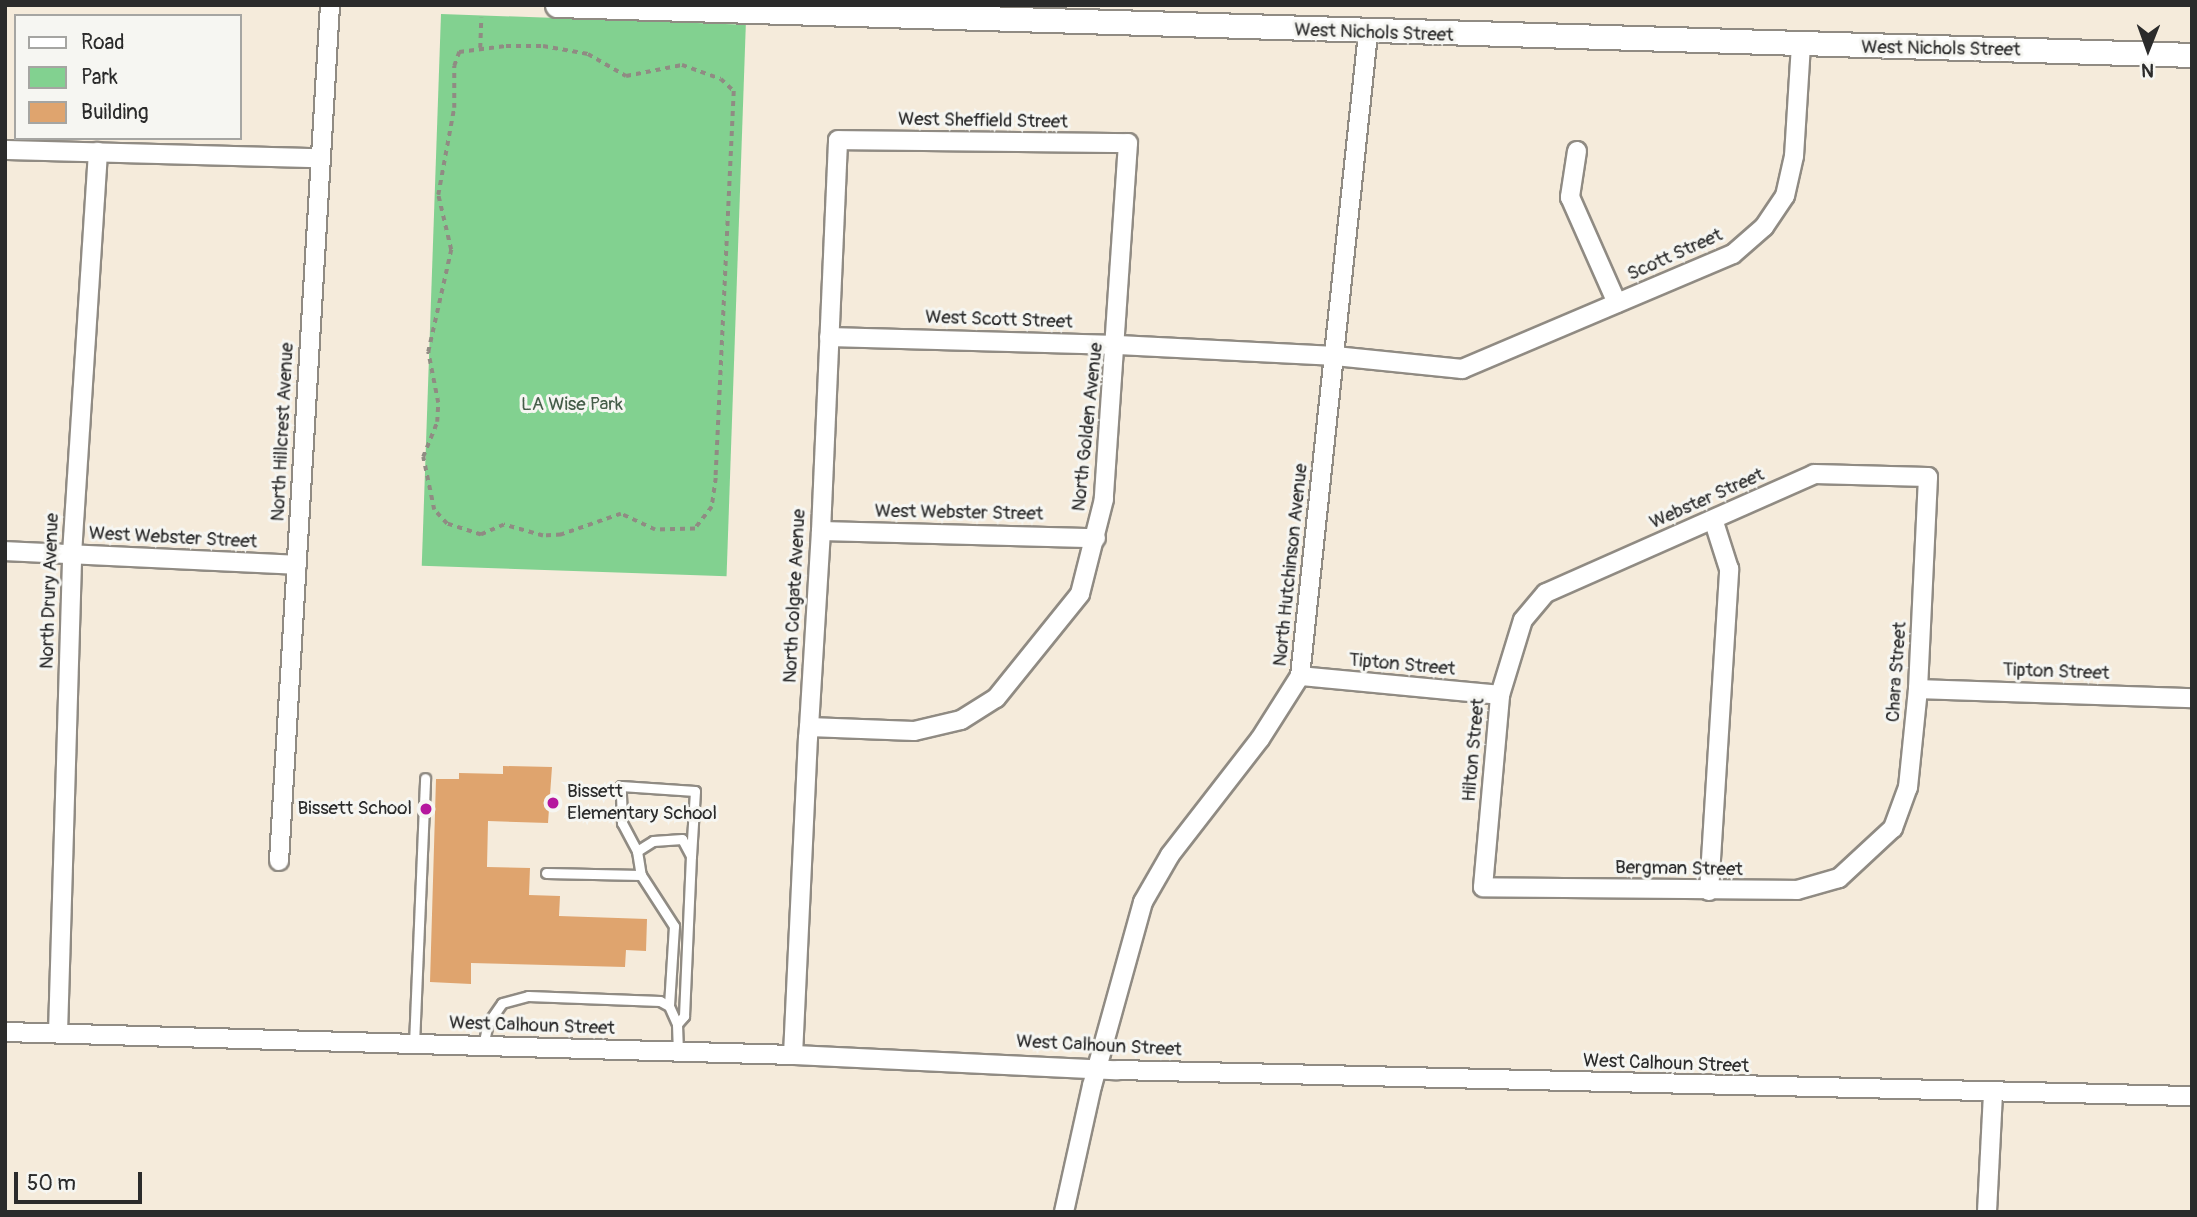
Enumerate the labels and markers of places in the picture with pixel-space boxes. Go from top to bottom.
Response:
place label: Bissett Elementary School [567,781,717,825]
marker: Bissett Elementary School [545,795,561,811]
place label: Bissett School [298,798,412,820]
marker: Bissett School [418,801,434,817]

